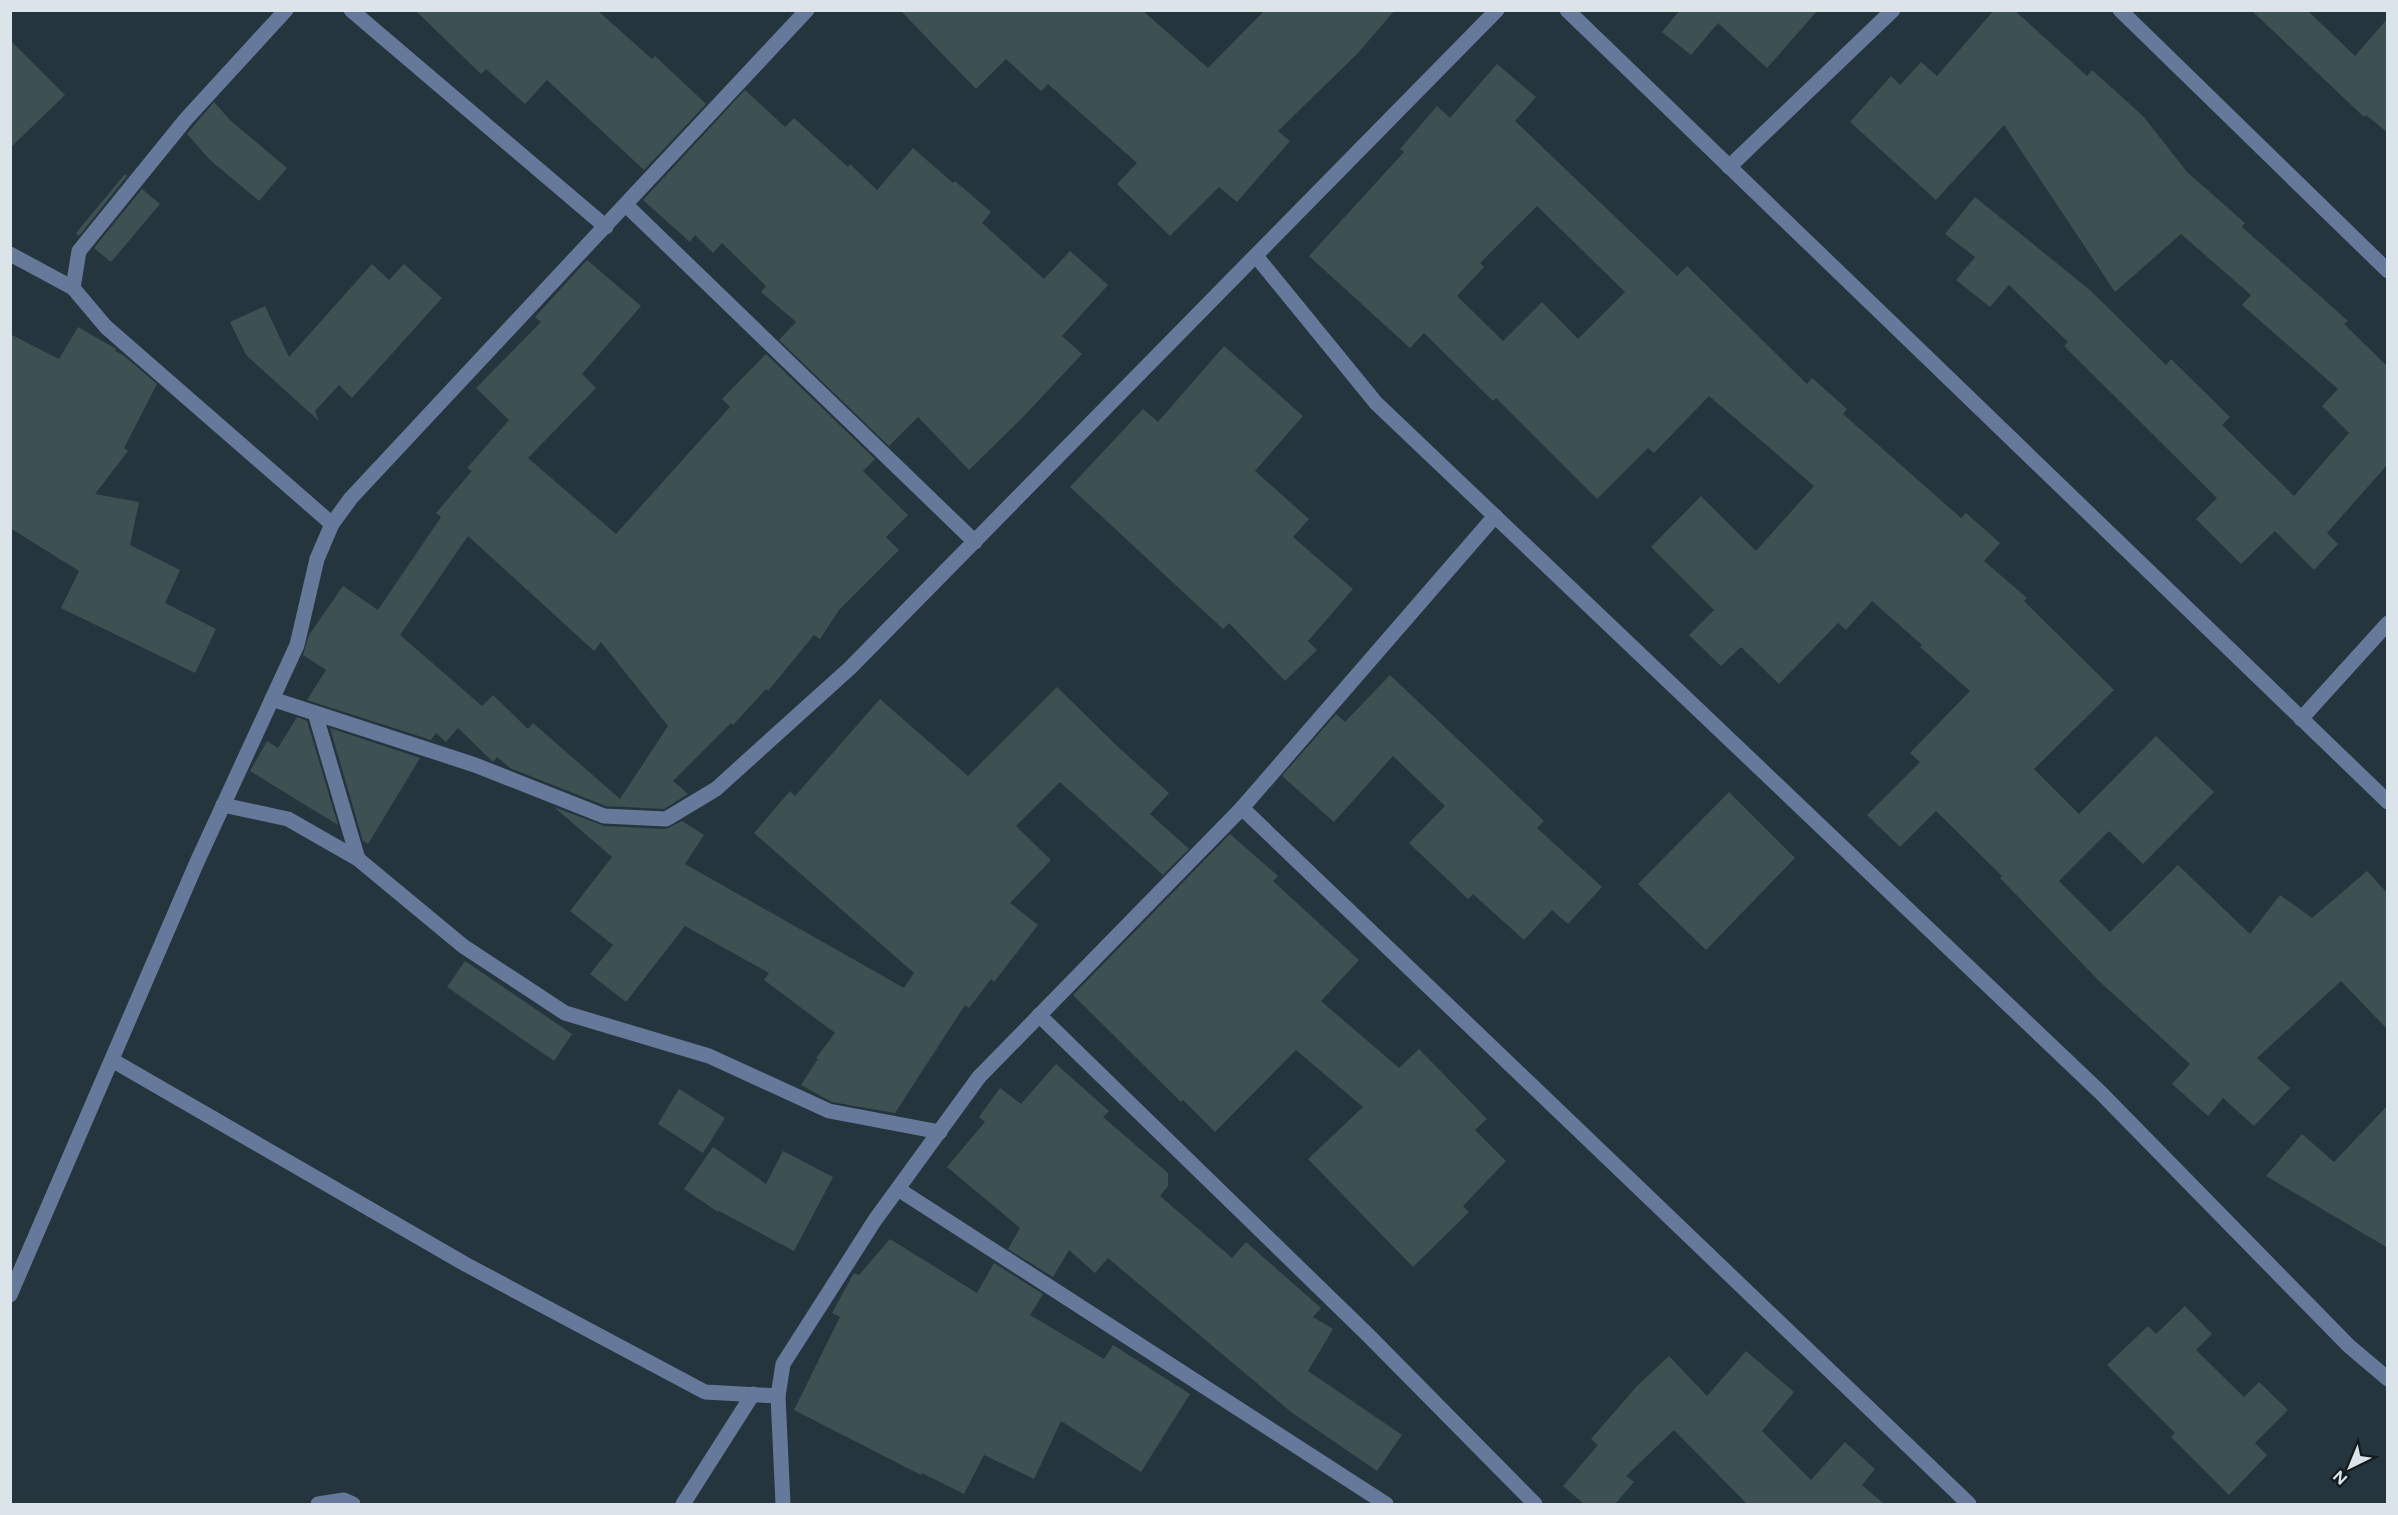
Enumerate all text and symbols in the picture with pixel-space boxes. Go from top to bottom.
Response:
north arrow [2320,1437,2380,1497]
text: N [2329,1466,2351,1489]

